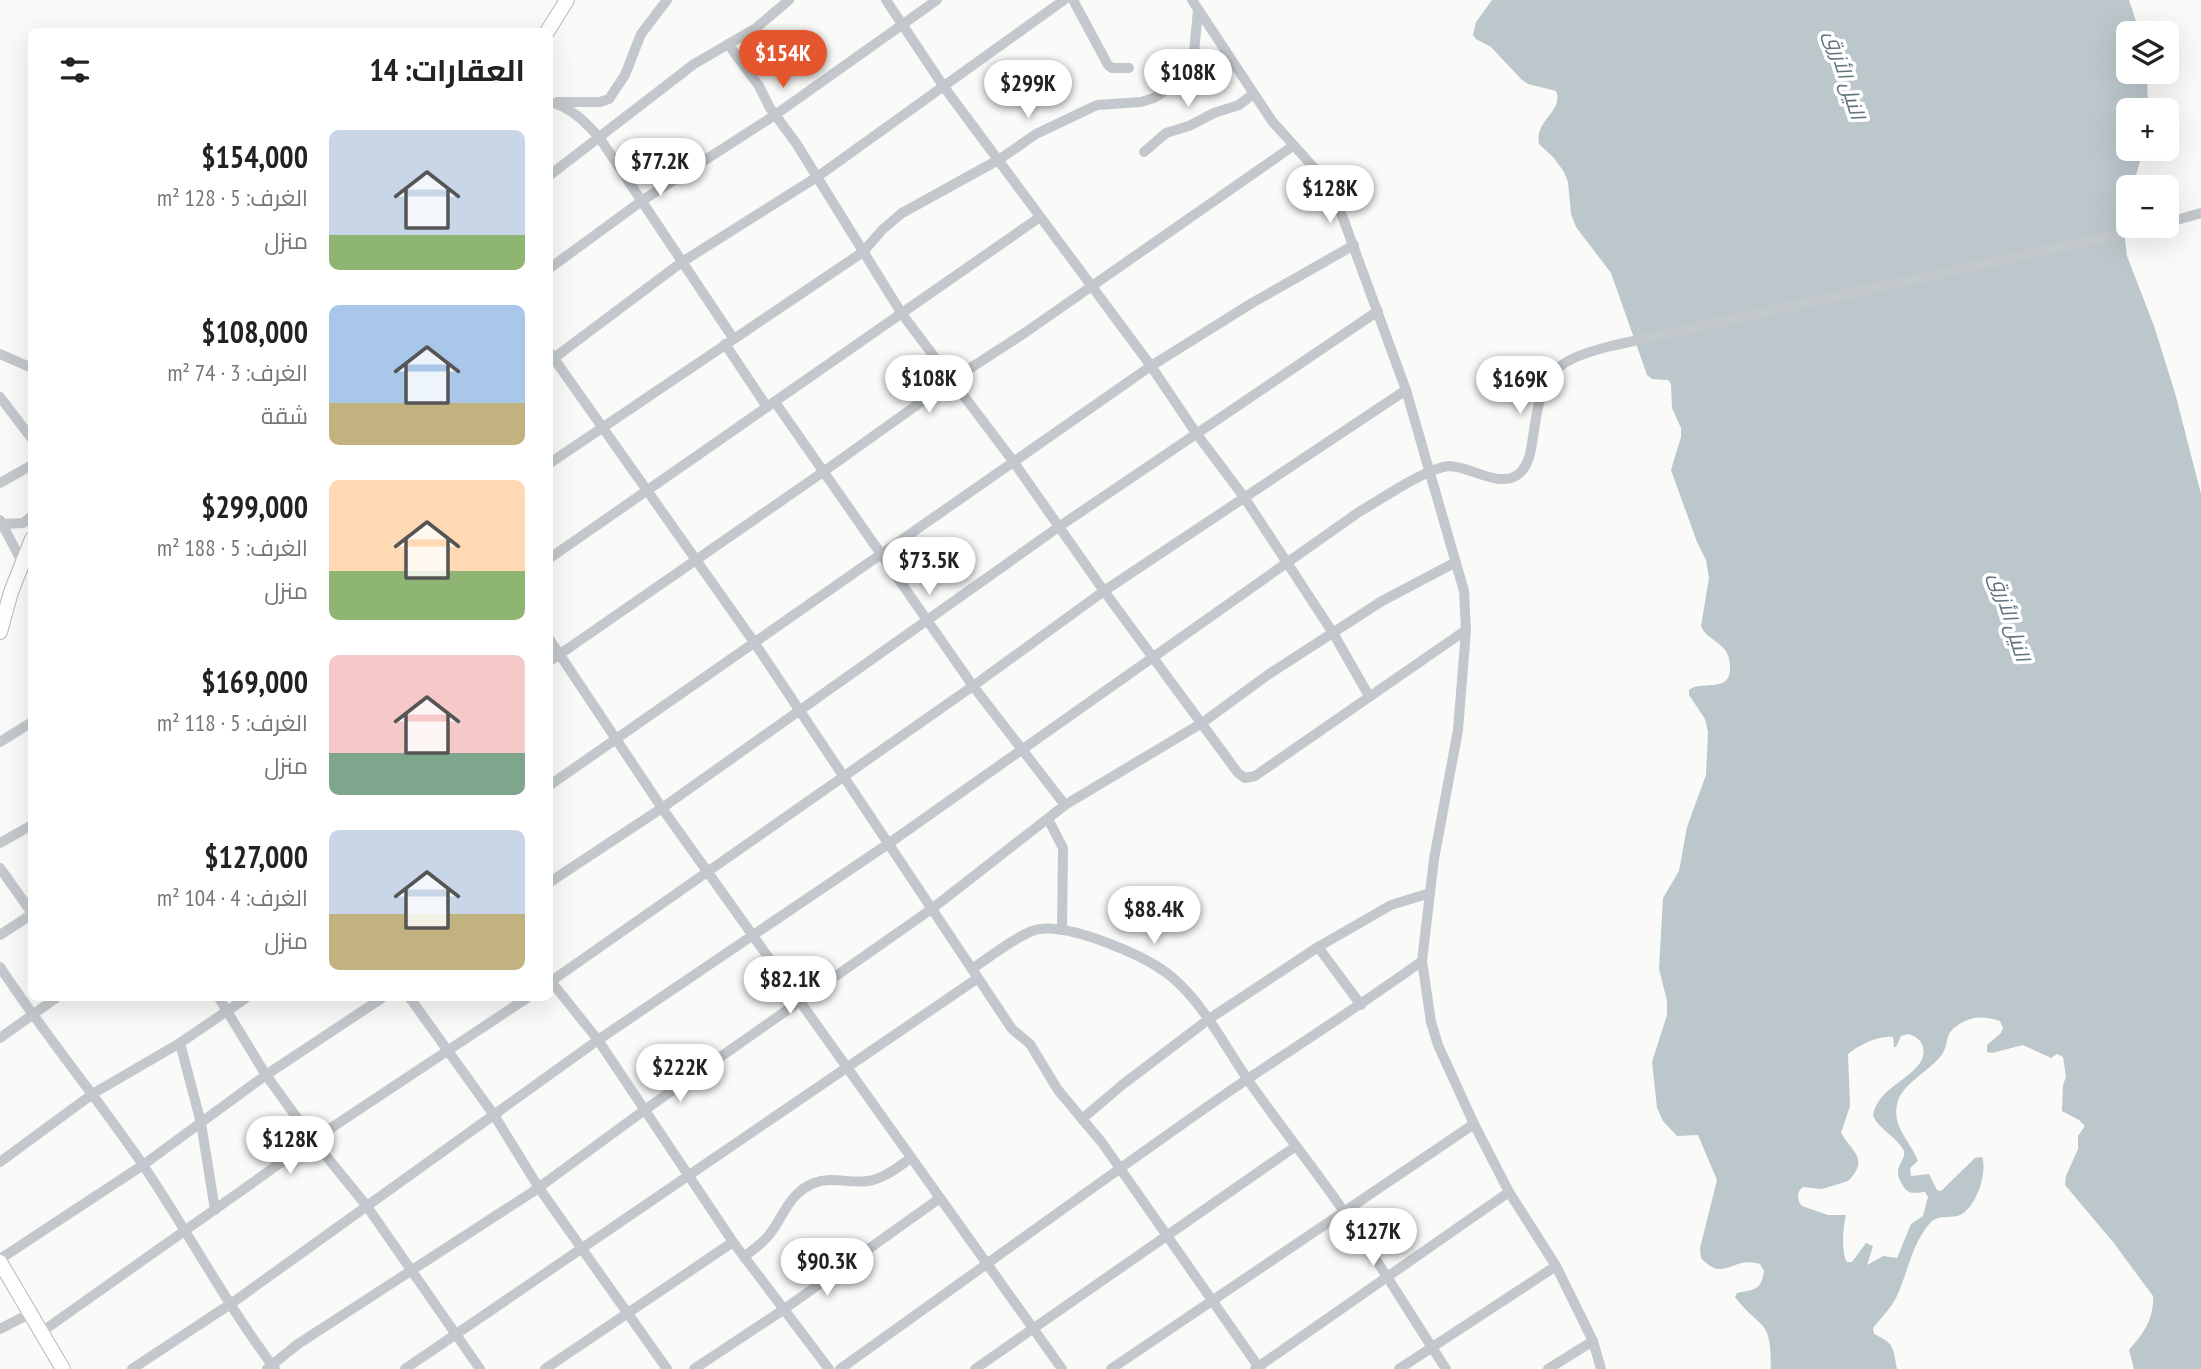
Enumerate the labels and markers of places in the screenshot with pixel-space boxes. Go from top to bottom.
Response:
pin: $154K [734,31,832,90]
pin: $108K [1139,50,1237,109]
pin: $299K [979,60,1077,120]
pin: $77.2K [603,138,717,198]
pin: $128K [1281,166,1379,225]
pin: $108K [880,356,978,415]
pin: $169K [1471,356,1569,416]
pin: $73.5K [872,538,986,597]
pin: $88.4K [1097,886,1211,946]
pin: $82.1K [733,956,847,1016]
pin: $222K [631,1044,729,1104]
pin: $128K [241,1116,339,1176]
pin: $127K [1324,1208,1422,1268]
pin: $90.3K [770,1238,884,1298]

